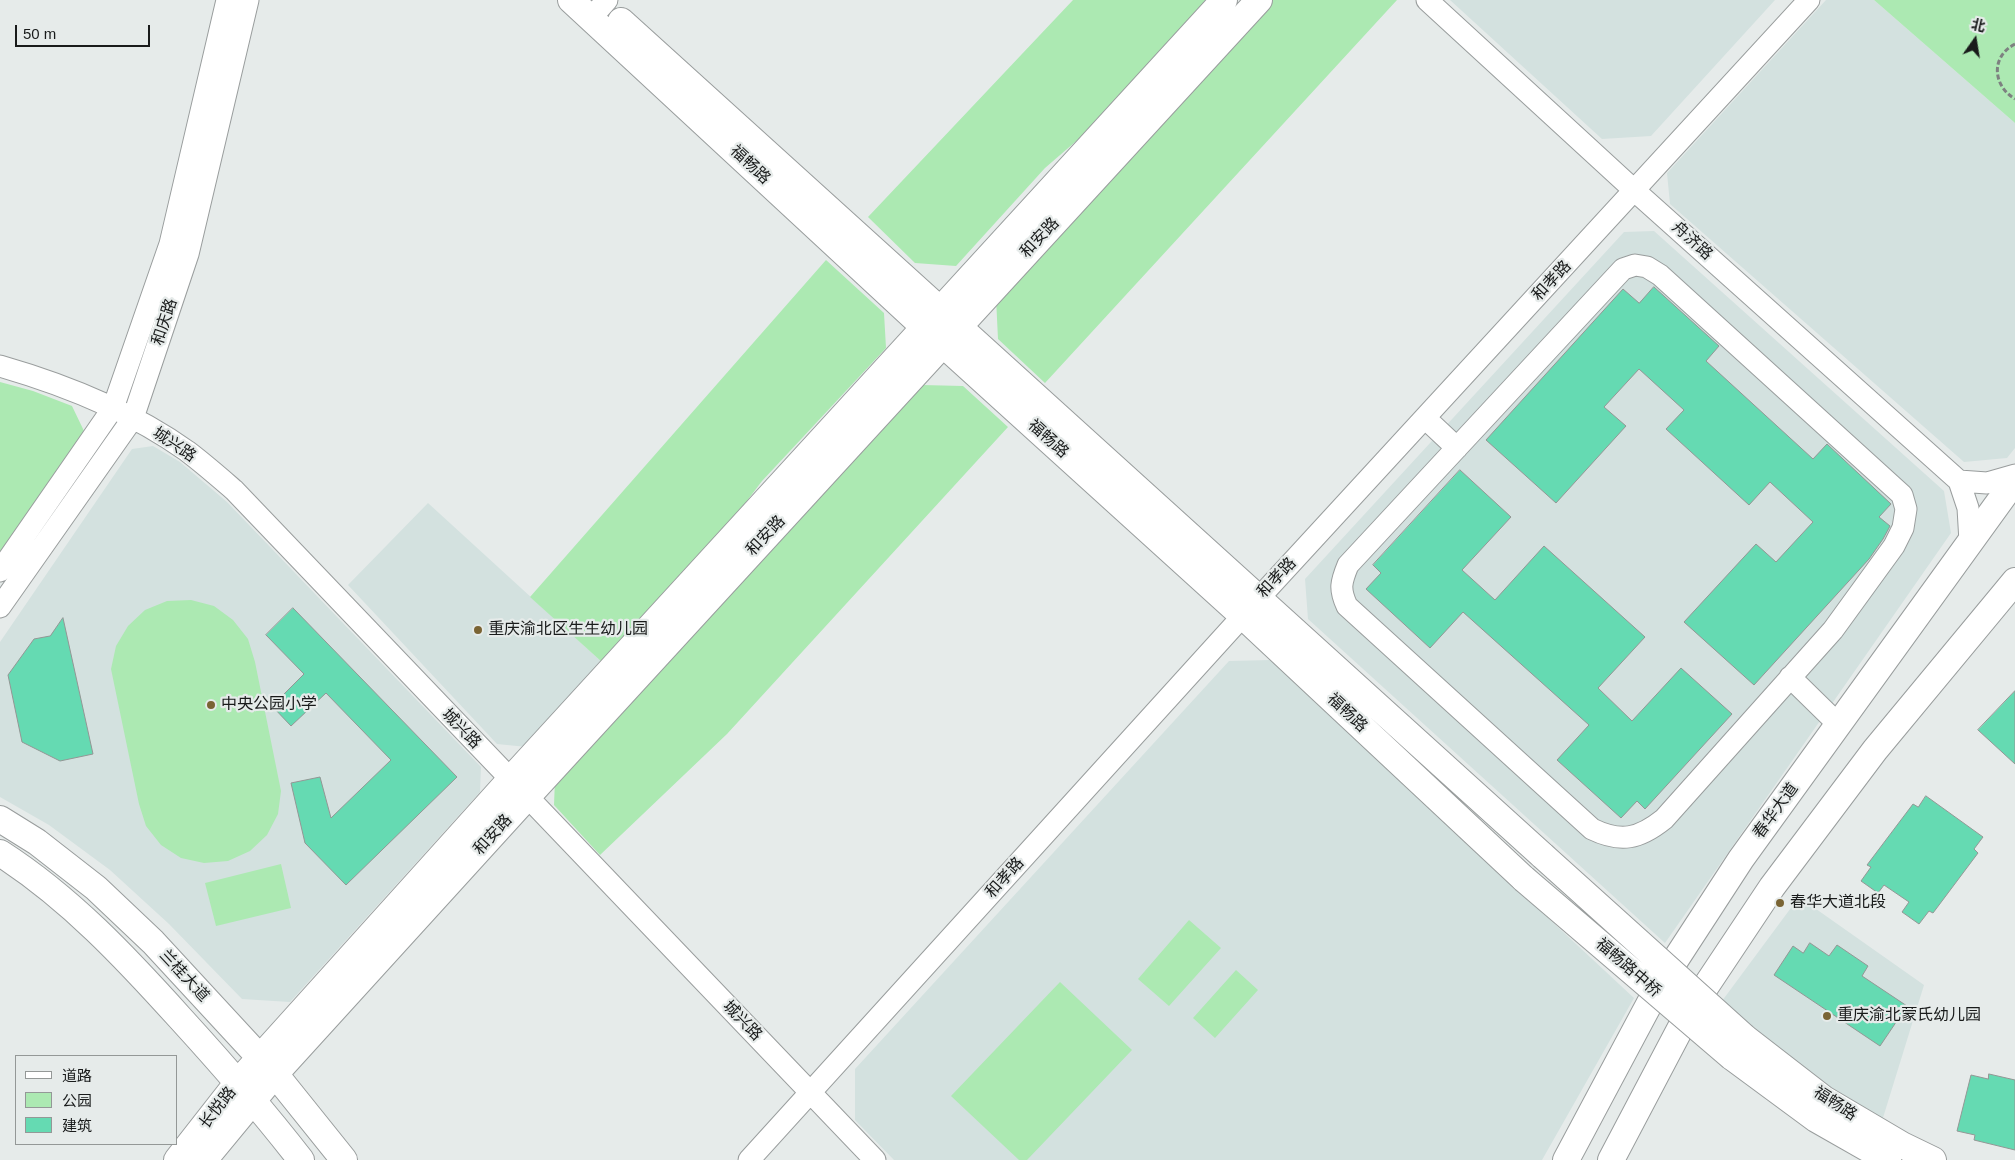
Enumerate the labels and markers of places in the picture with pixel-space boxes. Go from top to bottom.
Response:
place label: 重庆渝北区生生幼儿园 [488,620,648,640]
marker: 重庆渝北区生生幼儿园 [472,624,484,636]
place label: 中央公园小学 [221,695,317,715]
marker: 中央公园小学 [205,699,217,711]
place label: 春华大道北段 [1790,893,1886,913]
marker: 春华大道北段 [1774,897,1786,909]
place label: 重庆渝北蒙氏幼儿园 [1837,1006,1981,1026]
marker: 重庆渝北蒙氏幼儿园 [1821,1010,1833,1022]

